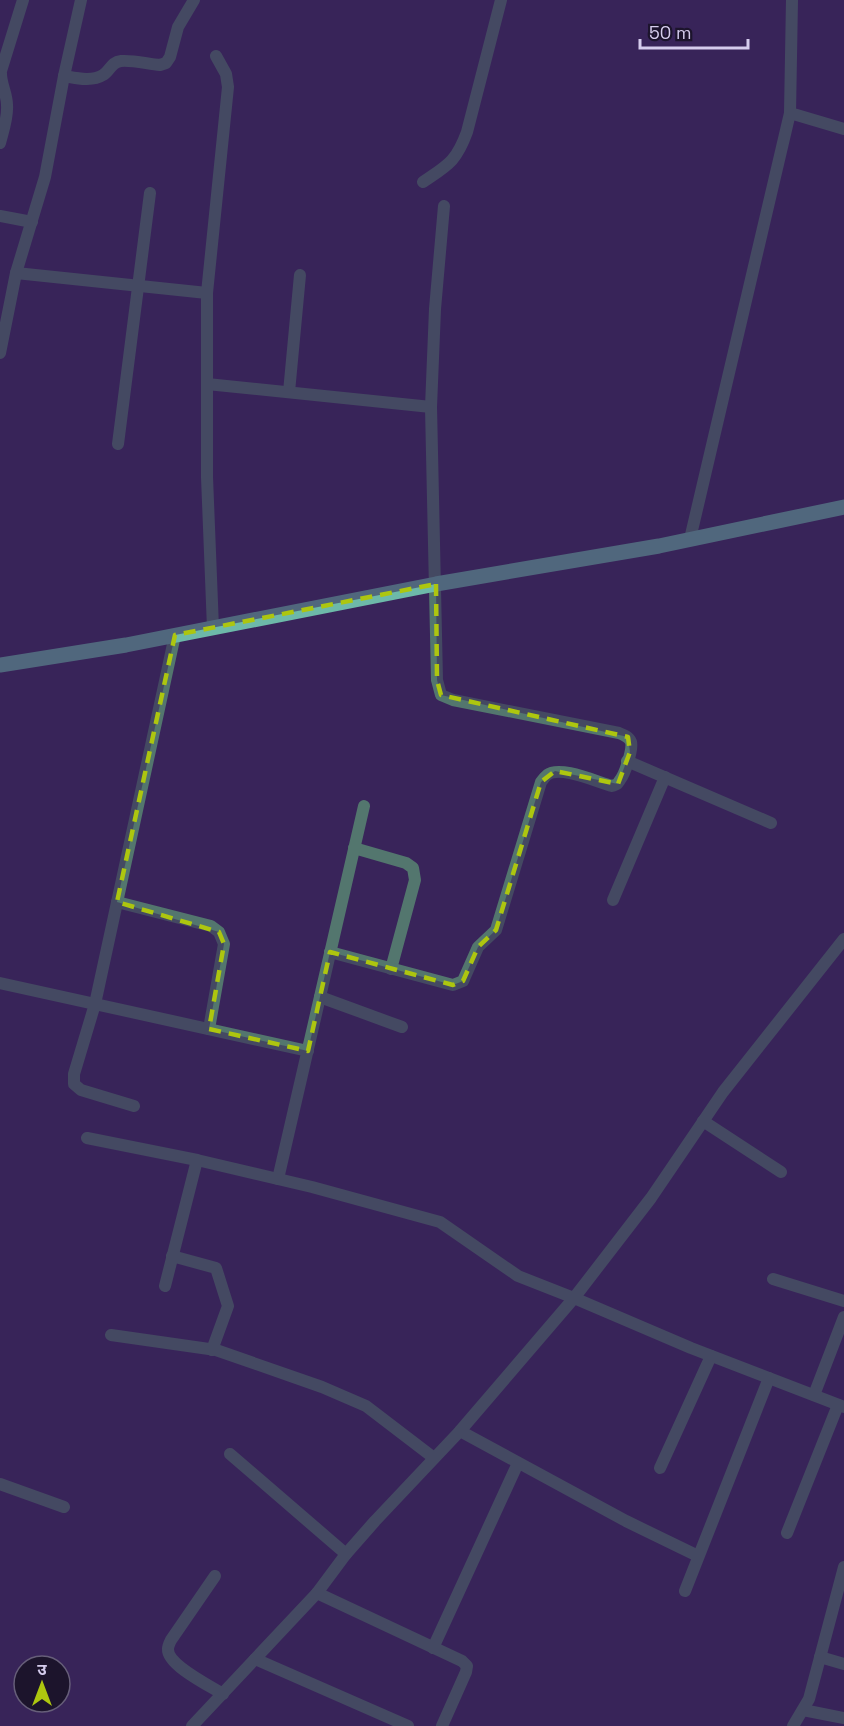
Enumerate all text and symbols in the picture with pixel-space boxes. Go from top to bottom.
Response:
scale bar [640,12,748,50]
text: 50 m [649,21,691,44]
north arrow [12,1654,72,1714]
text: उ [37,1659,47,1680]

